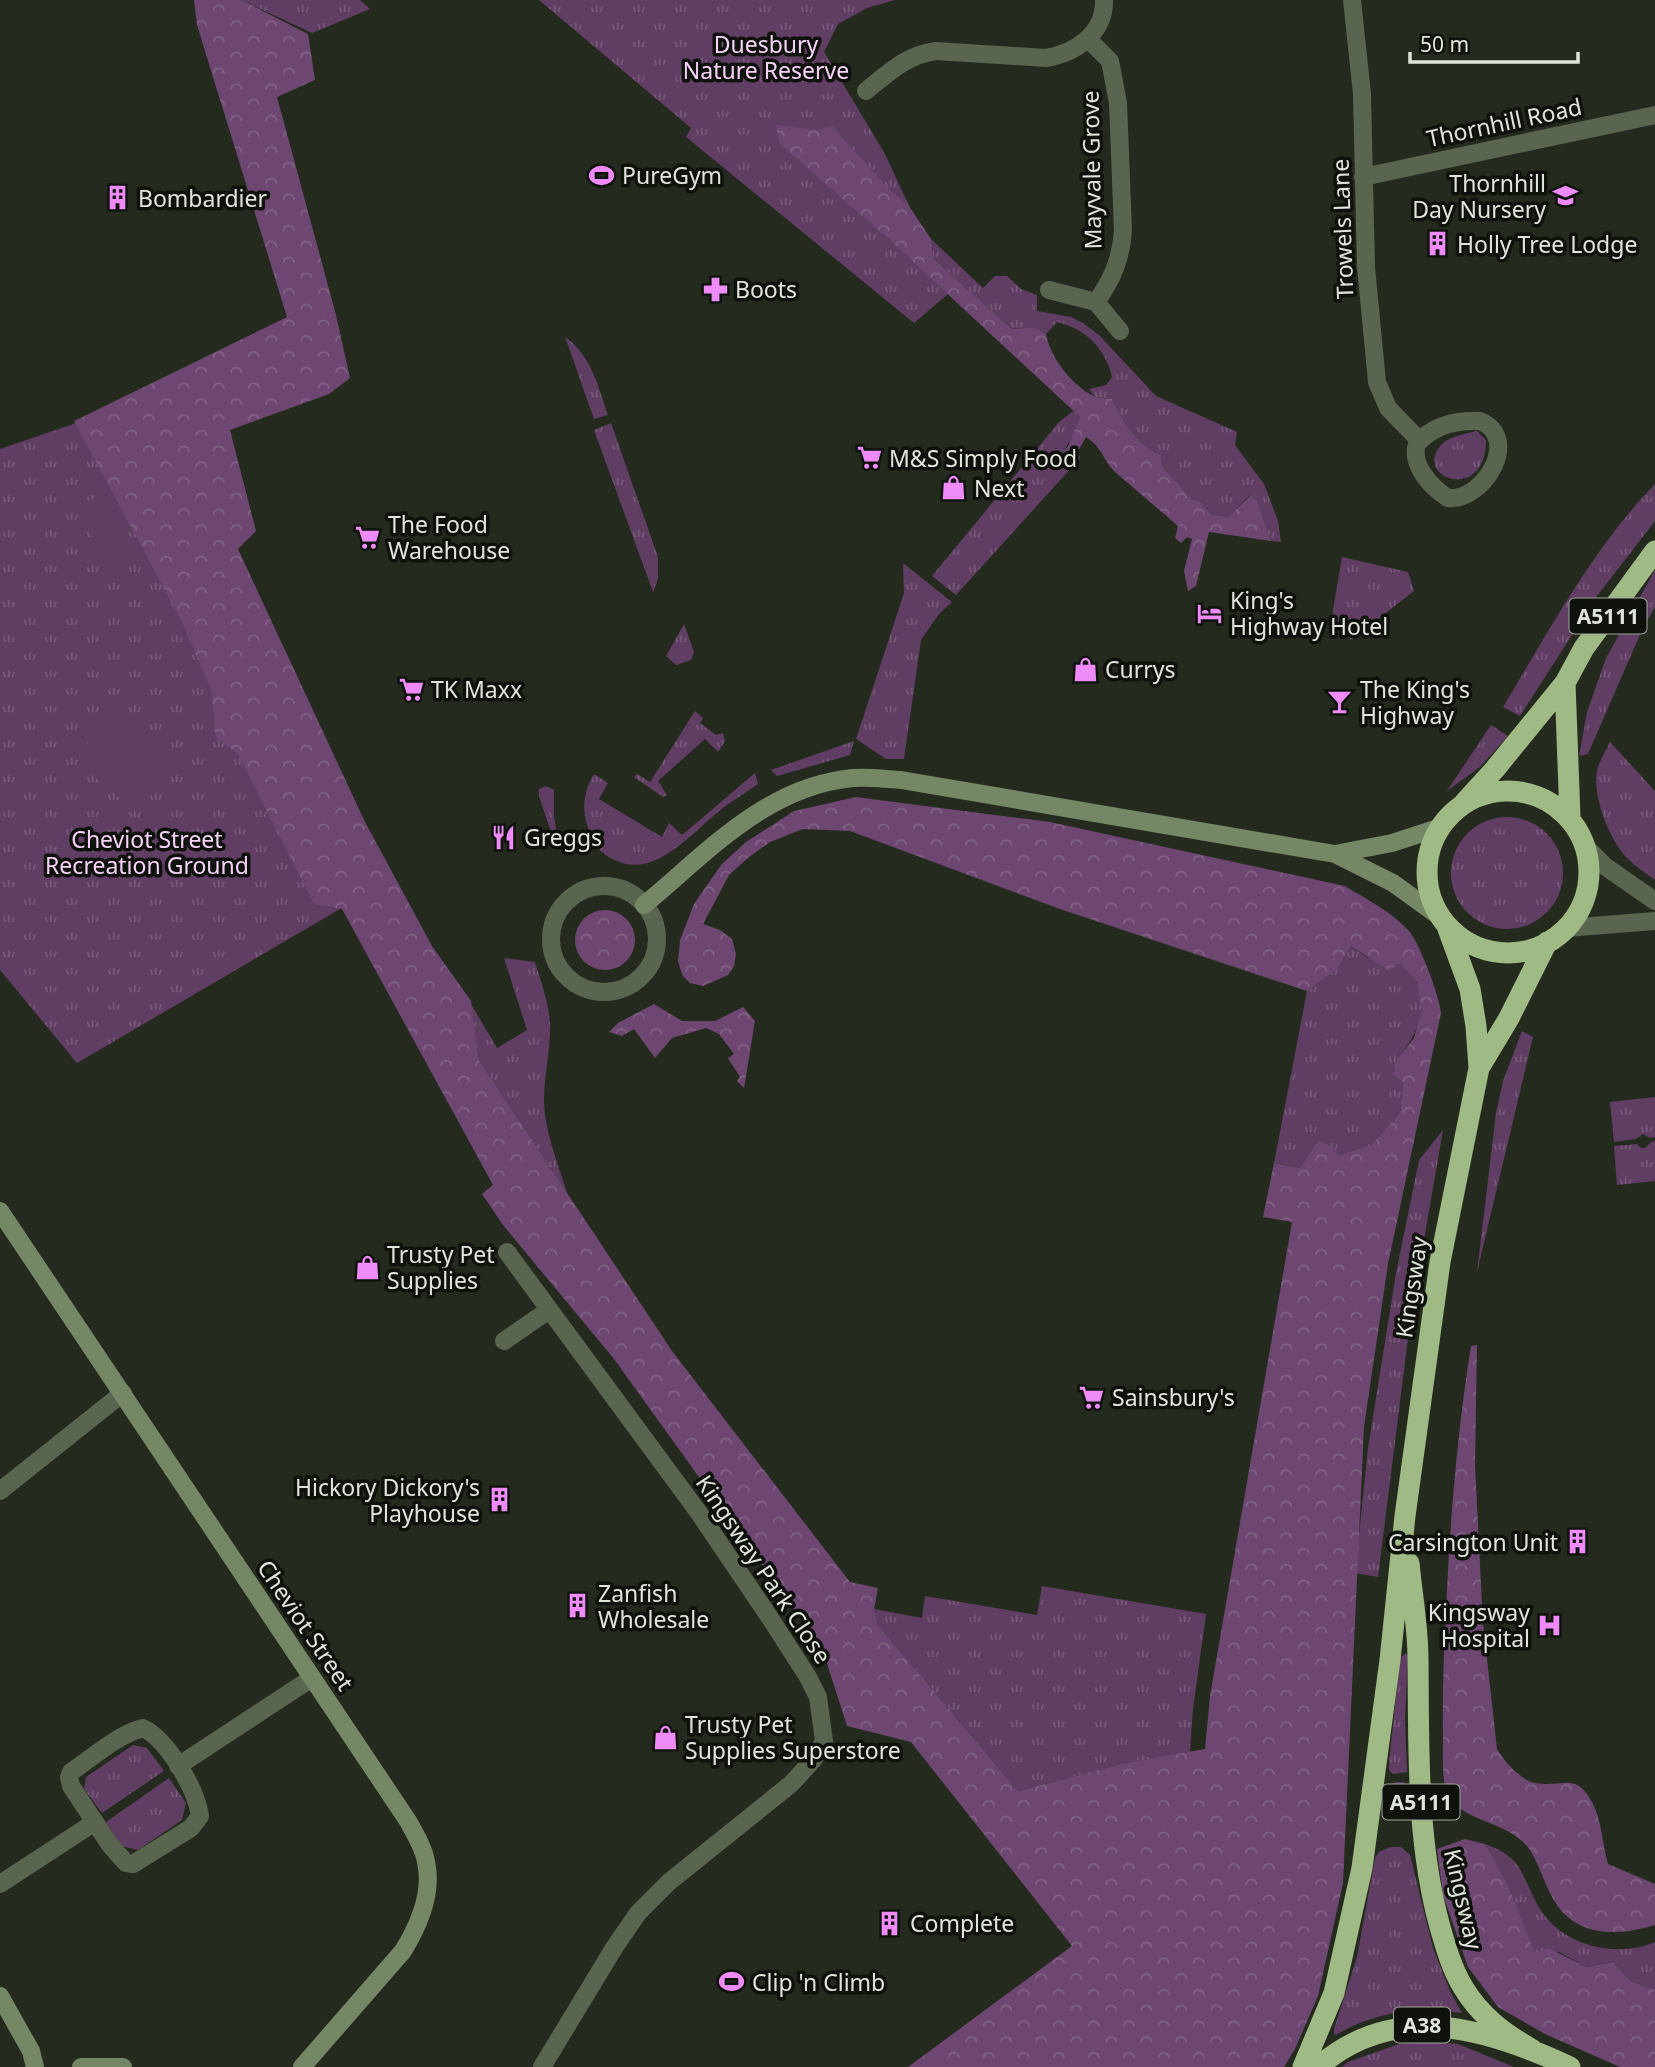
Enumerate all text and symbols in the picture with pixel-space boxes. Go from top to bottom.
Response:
scale bar [1410,21,1578,65]
park label: Duesbury Nature Reserve [683,28,849,86]
text: 50 m [1420,30,1469,58]
street label: Mayvale Grove [1074,90,1108,250]
street label: Thornhill Road [1423,90,1585,154]
street label: Trowels Lane [1324,158,1360,300]
place label: PureGym [622,159,722,191]
sports icon: PureGym [588,161,616,189]
place label: Thornhill Day Nursery [1412,167,1546,225]
place label: Bombardier [138,182,268,214]
school or university icon: Thornhill Day Nursery [1552,182,1580,210]
building icon: Bombardier [104,184,132,212]
place label: Holly Tree Lodge [1457,228,1637,260]
building icon: Holly Tree Lodge [1423,230,1451,258]
place label: Boots [735,273,797,305]
pharmacy icon: Boots [701,275,729,303]
place label: M&S Simply Food [889,442,1077,474]
supermarket icon: M&S Simply Food [855,444,883,472]
place label: Next [974,472,1024,504]
shop icon: Next [940,474,968,502]
place label: The Food Warehouse [388,508,510,566]
supermarket icon: The Food Warehouse [354,523,382,551]
place label: King's Highway Hotel [1230,584,1388,642]
road number: A5111 [1570,598,1646,634]
hotel icon: King's Highway Hotel [1196,599,1224,627]
place label: Currys [1105,653,1176,685]
shop icon: Currys [1071,655,1099,683]
place label: TK Maxx [431,673,522,705]
place label: The King's Highway [1360,673,1470,731]
supermarket icon: TK Maxx [397,675,425,703]
bar icon: The King's Highway [1326,688,1354,716]
place label: Greggs [524,821,602,853]
park label: Cheviot Street Recreation Ground [45,823,249,881]
restaurant icon: Greggs [490,823,518,851]
street label: Kingsway [1387,1234,1435,1340]
place label: Trusty Pet Supplies [387,1238,495,1296]
shop icon: Trusty Pet Supplies [353,1253,381,1281]
place label: Sainsbury's [1112,1381,1235,1413]
supermarket icon: Sainsbury's [1078,1383,1106,1411]
street label: Kingsway Park Close [689,1468,839,1670]
place label: Hickory Dickory's Playhouse [295,1471,480,1529]
building icon: Hickory Dickory's Playhouse [486,1486,514,1514]
place label: Carsington Unit [1388,1526,1558,1558]
building icon: Carsington Unit [1564,1528,1592,1556]
street label: Cheviot Street [250,1553,362,1697]
place label: Zanfish Wholesale [598,1577,709,1635]
building icon: Zanfish Wholesale [564,1592,592,1620]
place label: Kingsway Hospital [1428,1596,1530,1654]
hospital icon: Kingsway Hospital [1536,1611,1564,1639]
place label: Trusty Pet Supplies Superstore [685,1708,901,1766]
shop icon: Trusty Pet Supplies Superstore [651,1723,679,1751]
road number: A5111 [1382,1784,1460,1820]
street label: Kingsway [1437,1846,1491,1953]
place label: Complete [910,1907,1014,1939]
building icon: Complete [876,1909,904,1937]
place label: Clip 'n Climb [752,1966,885,1998]
sports icon: Clip 'n Climb [718,1968,746,1996]
road number: A38 [1394,2008,1450,2042]

